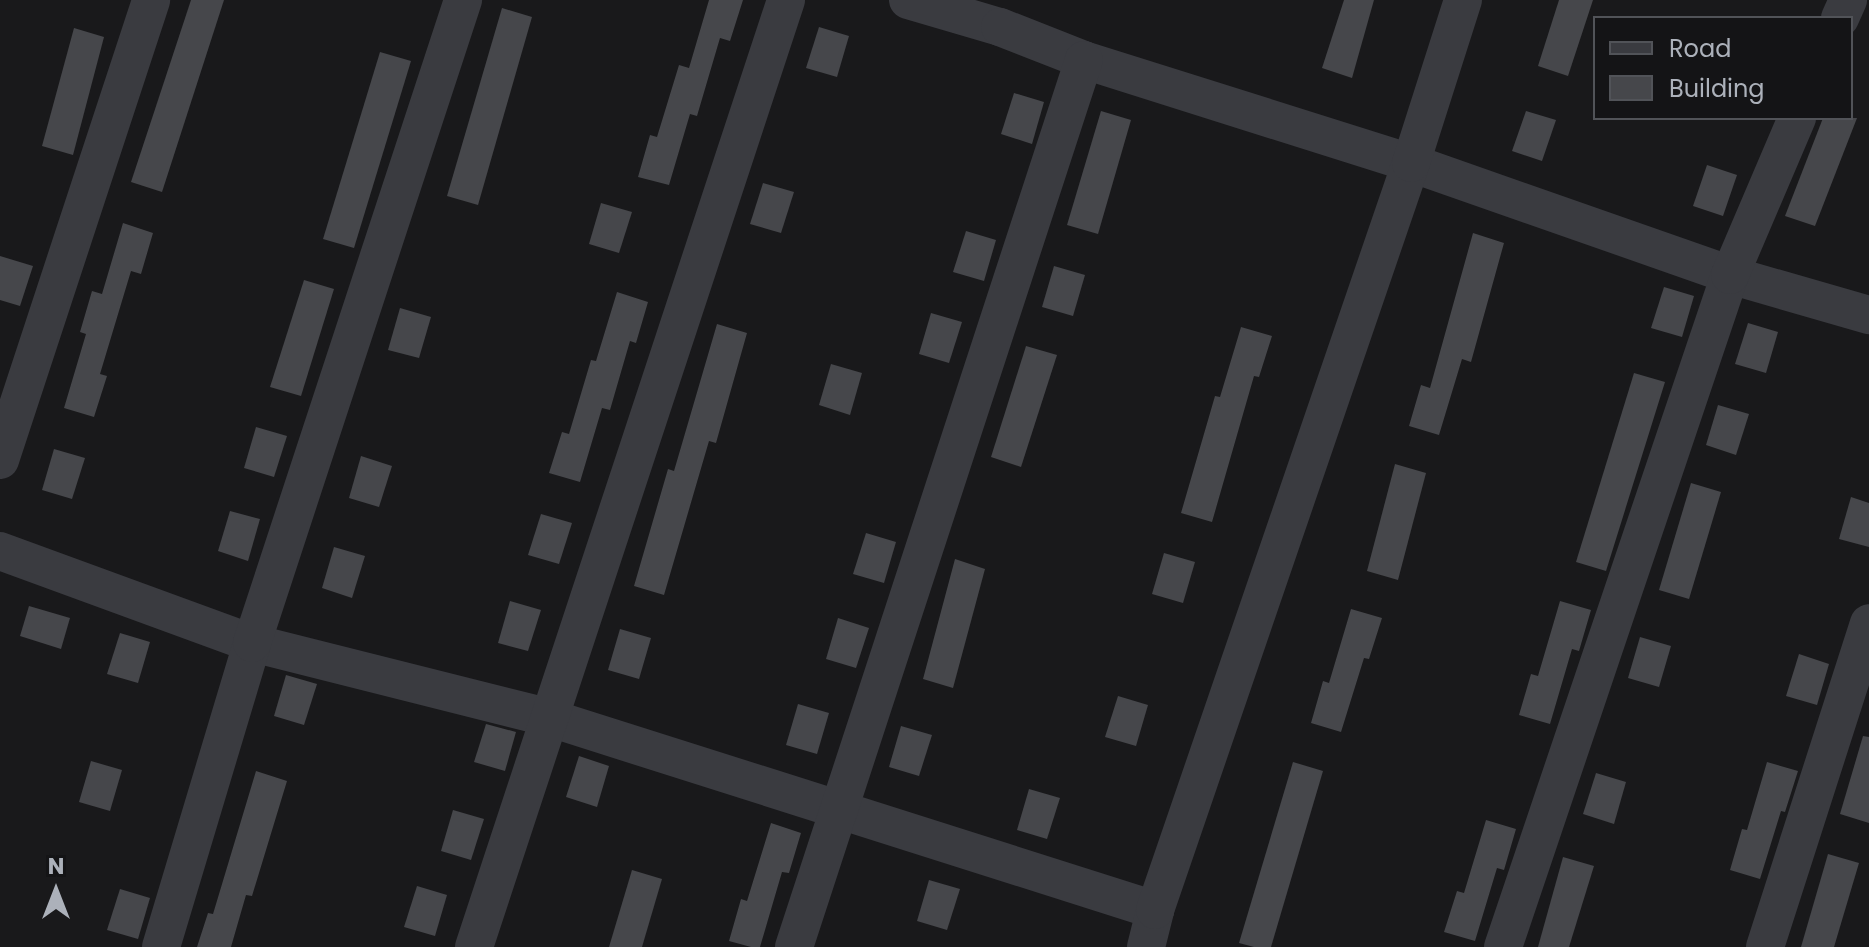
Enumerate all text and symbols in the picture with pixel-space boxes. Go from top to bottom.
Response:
legend [1593,16,1853,120]
text: Road [1669,32,1731,65]
text: Building [1669,72,1765,105]
north arrow [16,851,96,931]
text: N [48,851,64,882]

